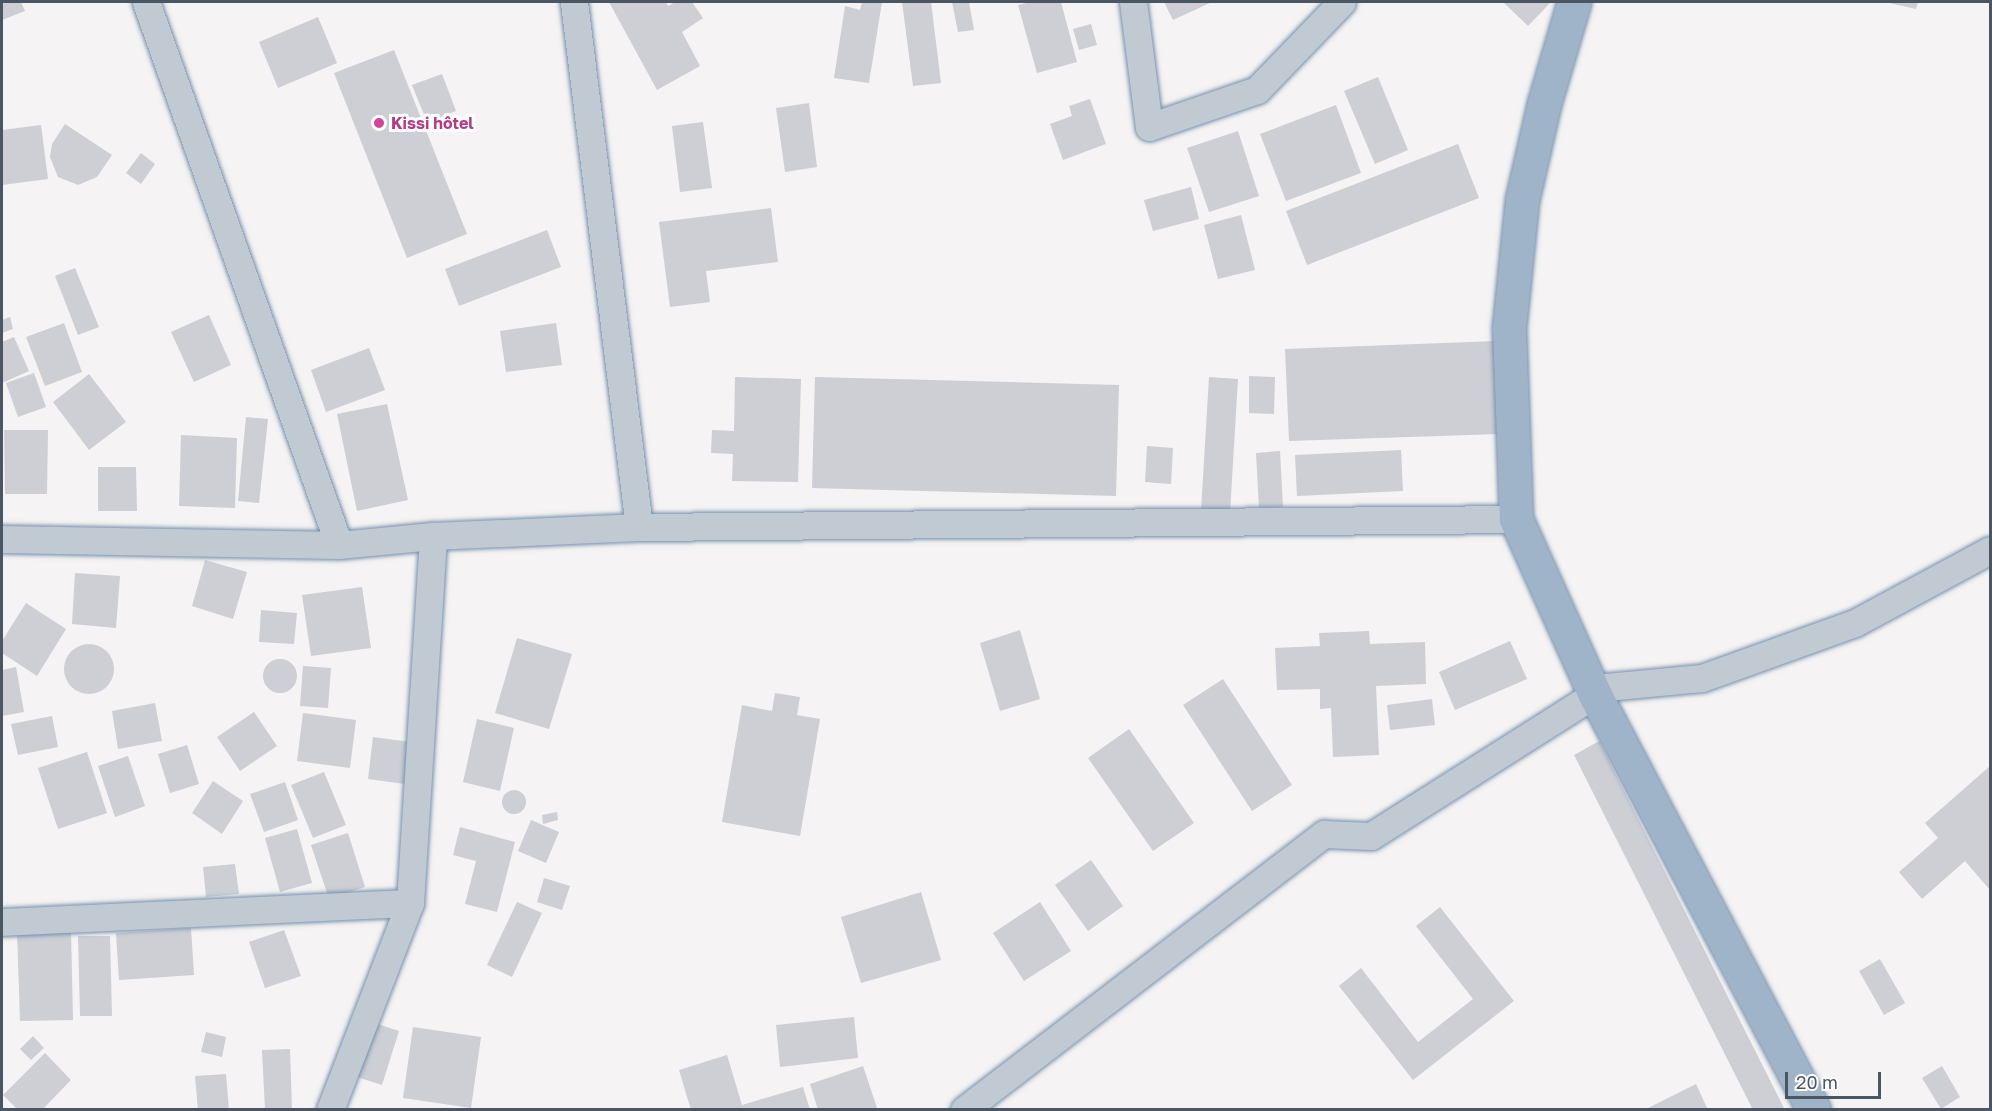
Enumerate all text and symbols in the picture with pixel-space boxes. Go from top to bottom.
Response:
place label: Kissi hôtel [391,113,474,133]
marker: Kissi hôtel [372,116,386,130]
scale bar [1788,1060,1884,1098]
text: 20 m [1796,1071,1838,1093]

